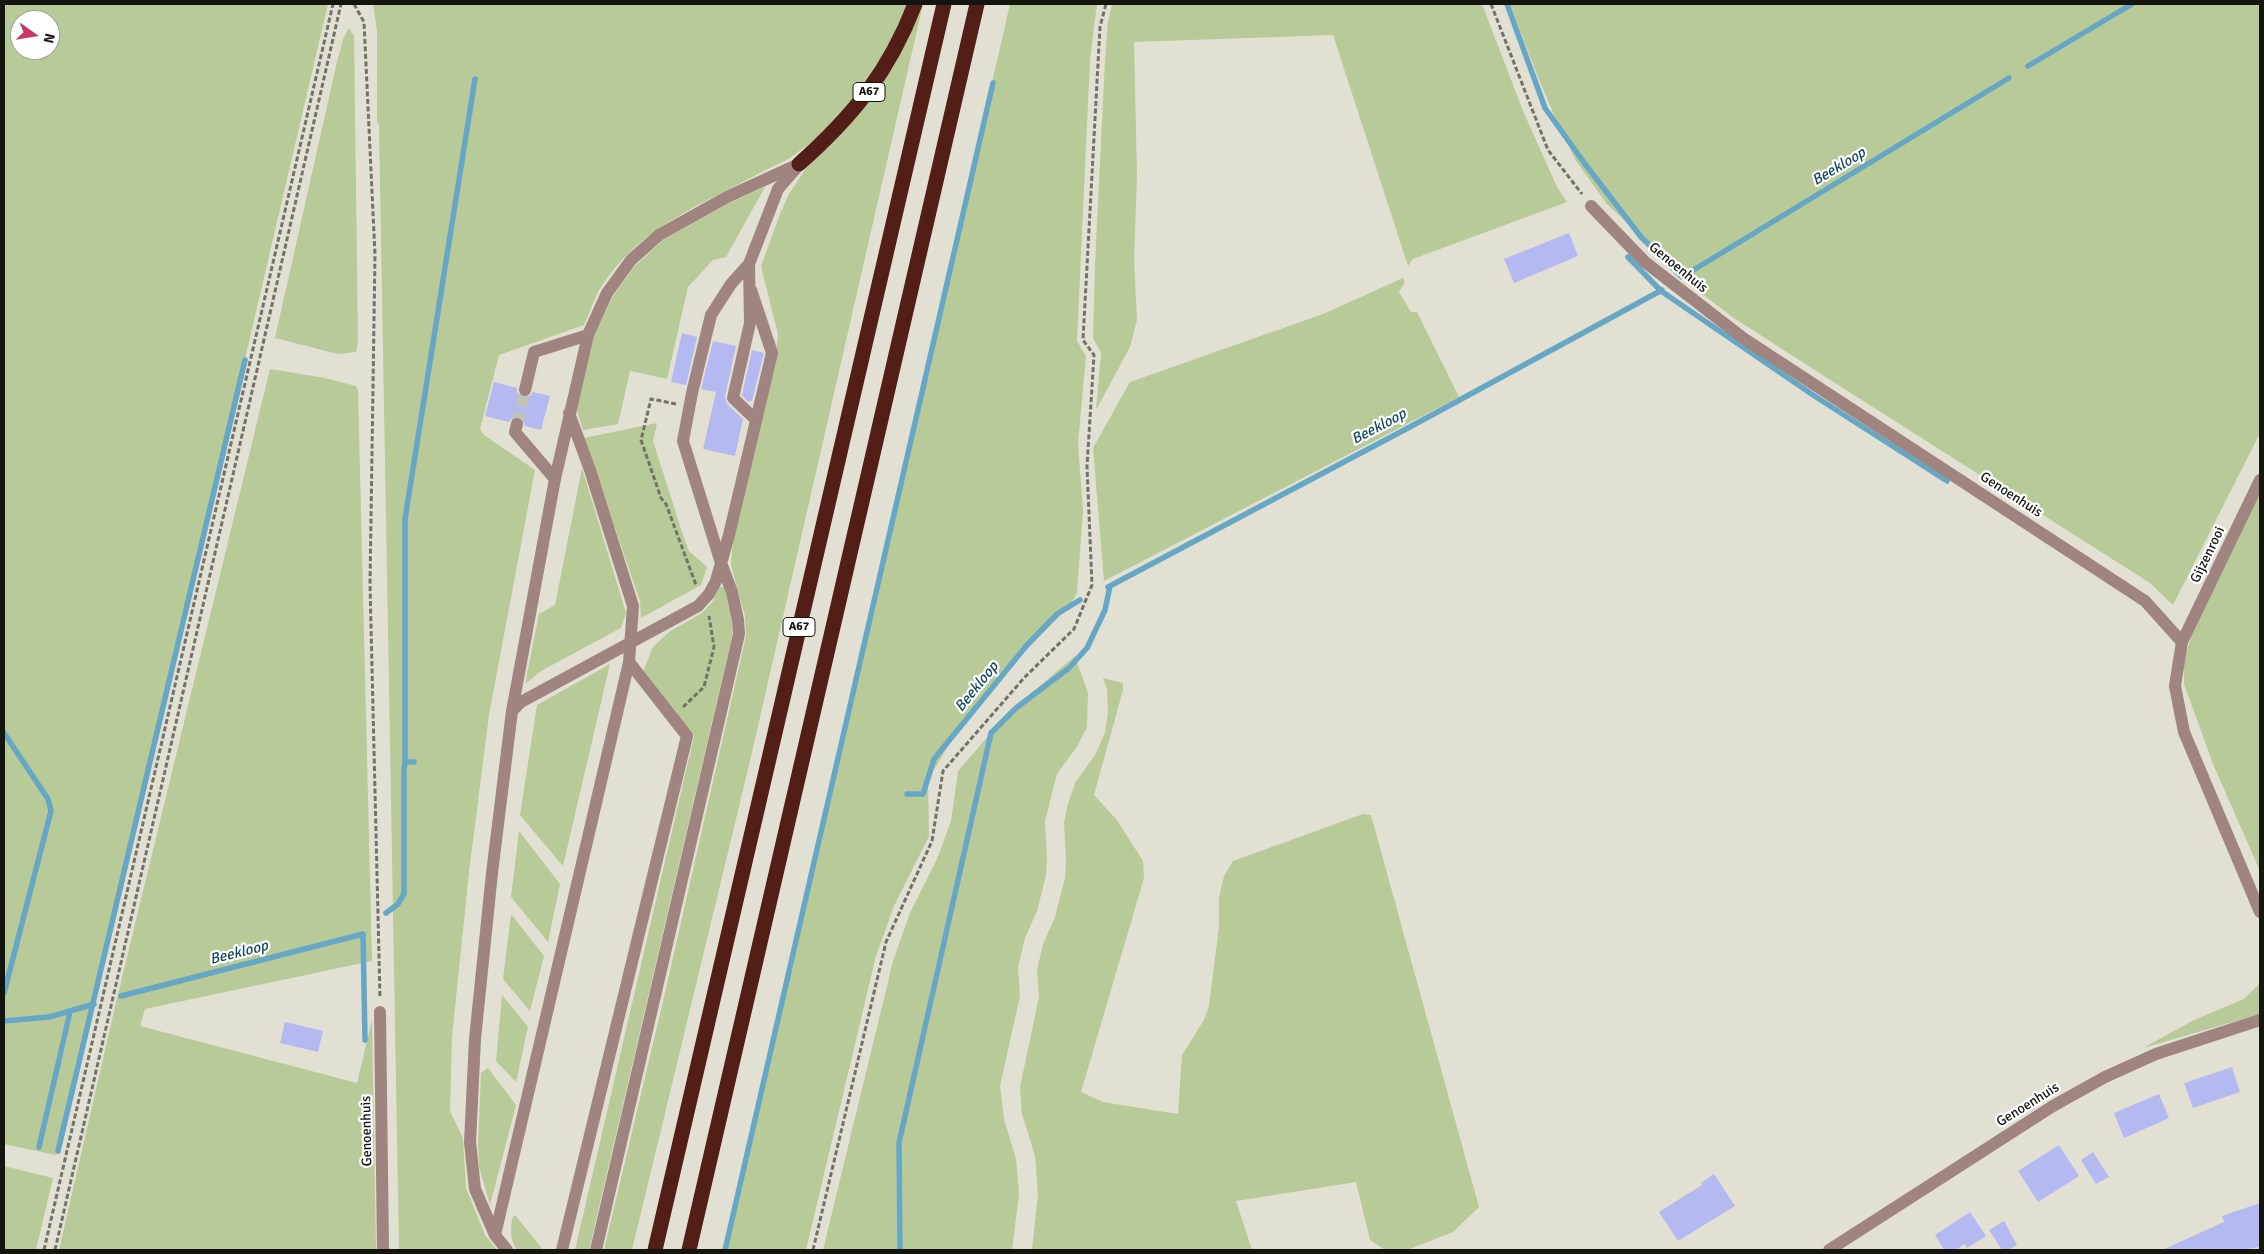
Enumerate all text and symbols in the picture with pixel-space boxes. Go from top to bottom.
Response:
north arrow [10,10,60,60]
text: N [40,32,59,45]
road number: A67 [853,82,885,101]
water label: Beekloop [1809,144,1869,190]
street label: Genoenhuis [1645,239,1711,297]
water label: Beekloop [1349,405,1409,449]
street label: Genoenhuis [1977,469,2045,521]
street label: Gijzenrooi [2187,524,2229,586]
road number: A67 [783,618,815,636]
water label: Beekloop [951,658,1003,716]
water label: Beekloop [208,937,270,969]
street label: Genoenhuis [1994,1079,2062,1131]
street label: Genoenhuis [358,1095,376,1167]

